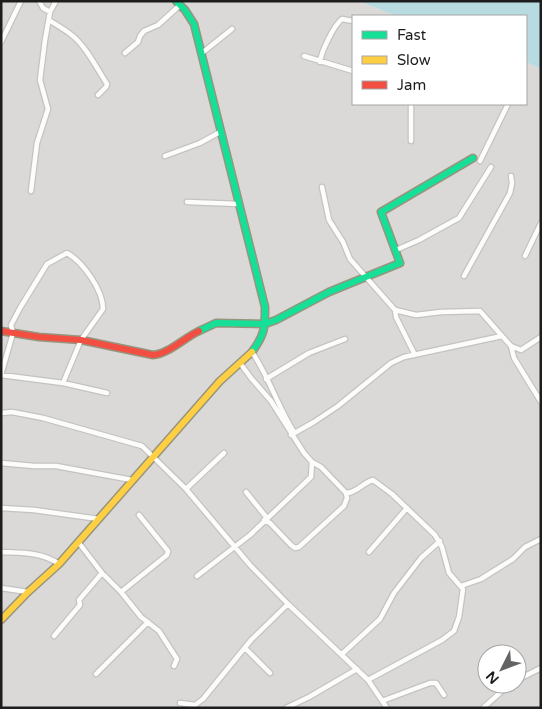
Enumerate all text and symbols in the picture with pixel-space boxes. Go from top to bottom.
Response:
legend [352,15,527,105]
text: Fast [397,26,427,44]
text: Slow [397,51,431,69]
text: Jam [397,76,426,94]
north arrow [477,644,527,694]
text: N [483,667,503,687]

